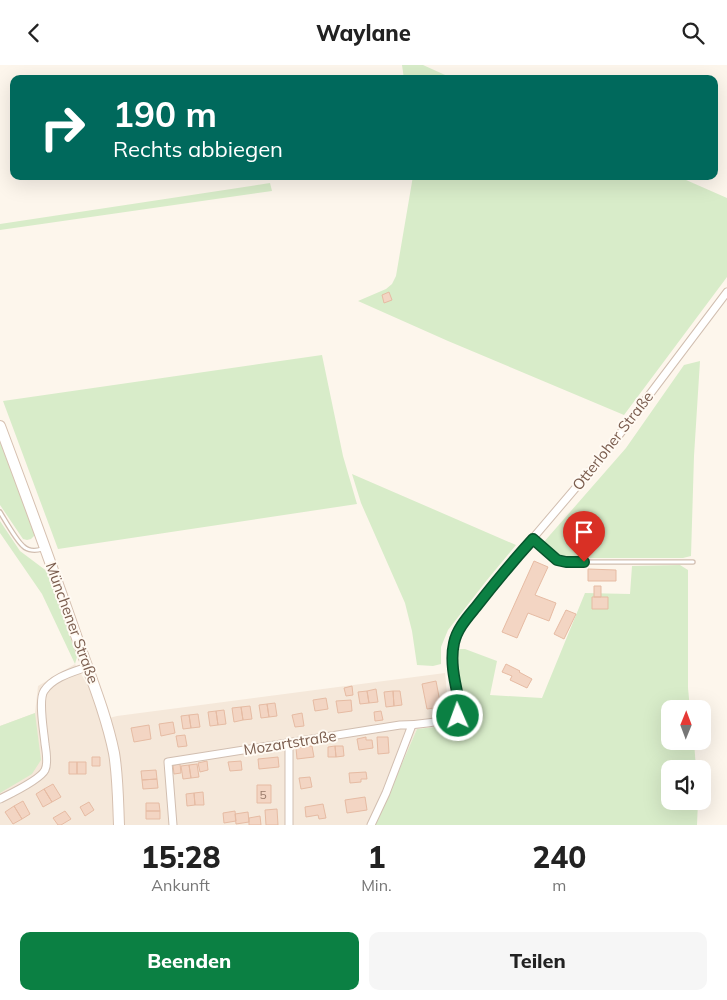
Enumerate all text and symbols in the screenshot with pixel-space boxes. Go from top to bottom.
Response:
icon: back [20,19,48,47]
text: Waylane [316,19,411,47]
icon: search [679,19,707,47]
text: 190 m [113,92,217,136]
icon: right [30,95,95,160]
text: Rechts abbiegen [113,135,283,163]
street label: Otterloher Straße [568,387,657,494]
pin [563,511,605,562]
icon: arrive [570,518,598,546]
street label: Münchener Straße [42,560,103,686]
position arrow [431,689,483,741]
north arrow [661,700,711,750]
map controls [661,700,711,810]
street label: Mozartstraße [242,726,338,759]
button: sound [661,760,711,810]
house number: 5 [259,787,267,802]
text: 15:28 [141,838,220,876]
text: 1 [367,838,385,876]
text: 240 [532,838,586,876]
text: Ankunft [151,875,210,895]
text: Min. [361,875,392,895]
text: m [552,875,566,895]
button: Beenden [20,932,359,990]
button: Teilen [369,932,707,990]

